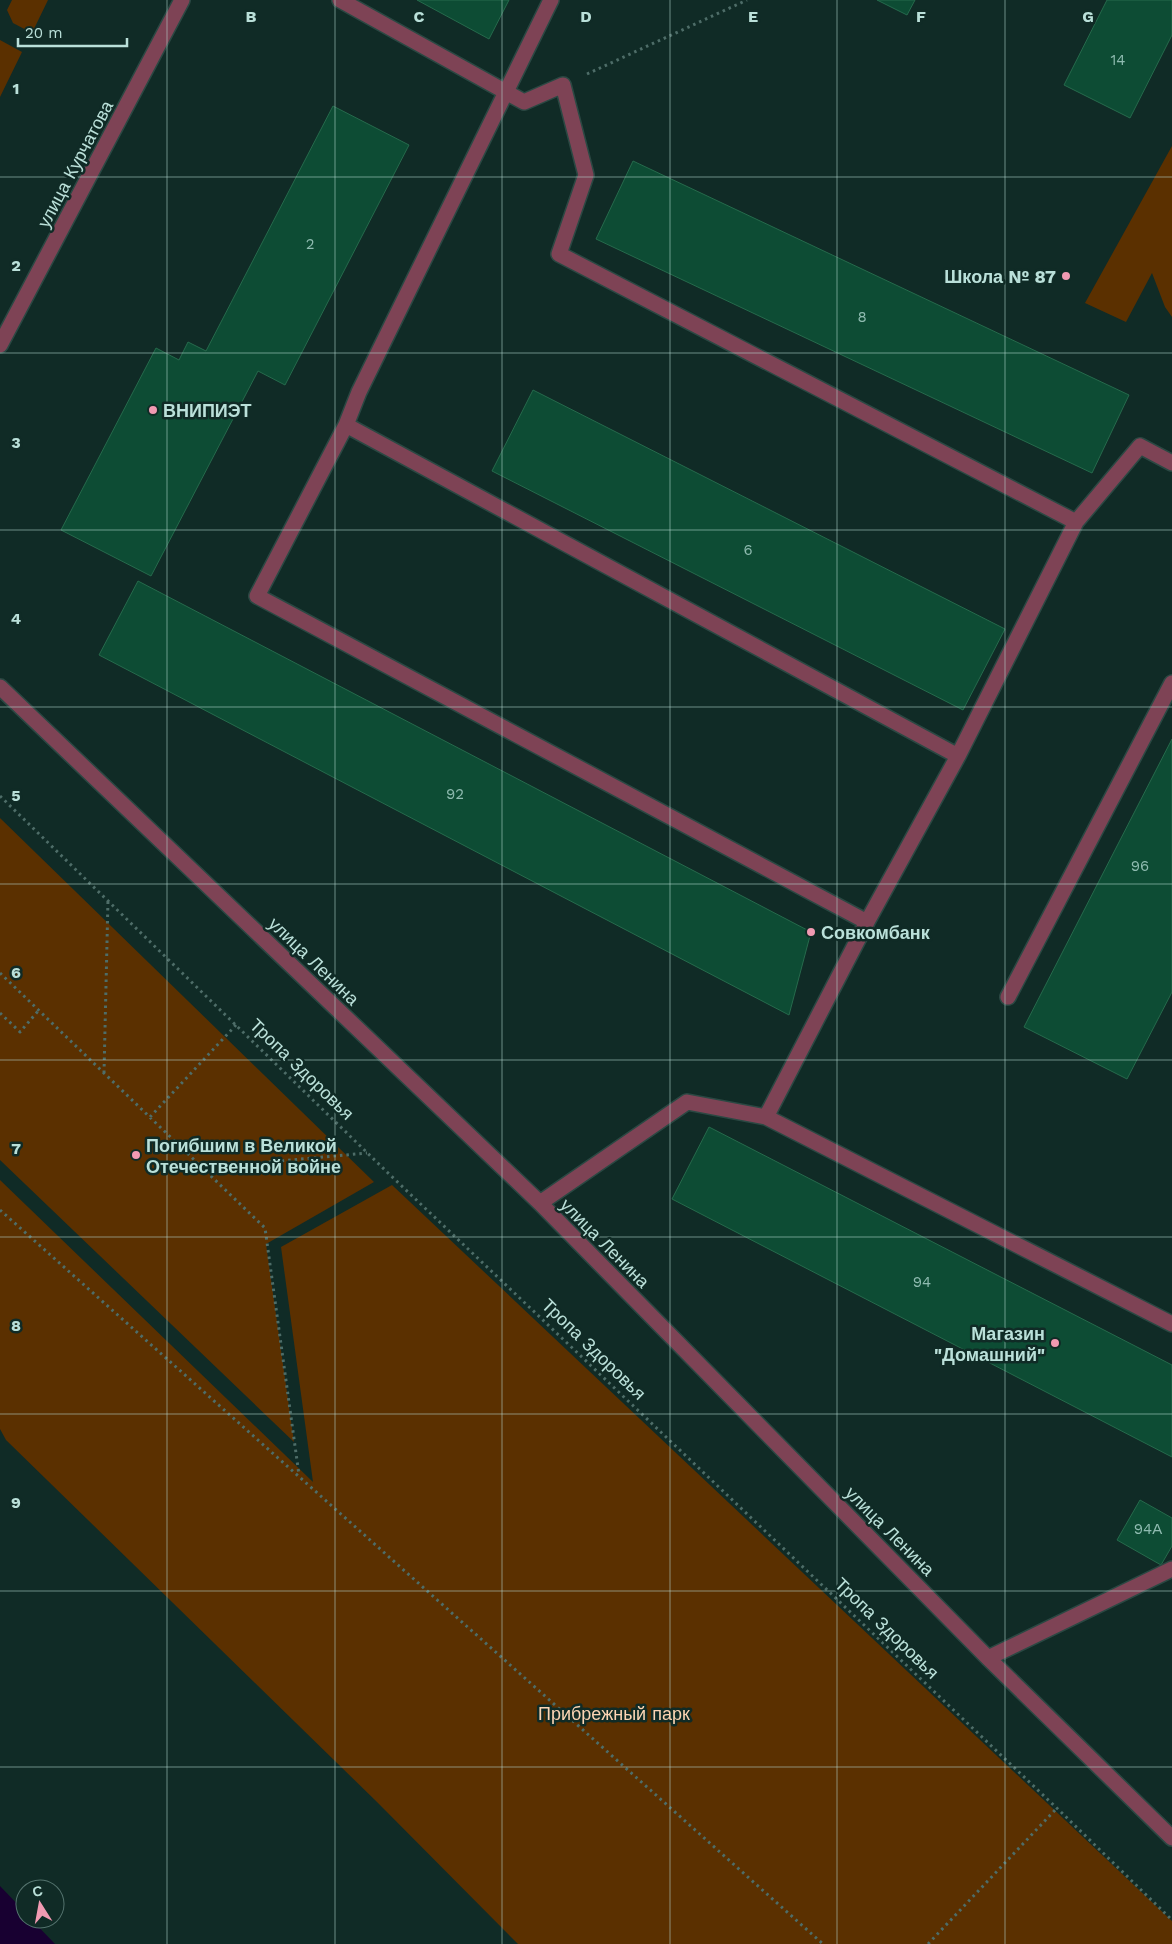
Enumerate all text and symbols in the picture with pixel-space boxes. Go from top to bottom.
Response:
text: B [246,7,257,26]
text: C [414,7,425,26]
text: D [580,7,592,26]
text: E [748,7,758,26]
text: F [916,7,926,26]
text: G [1082,7,1094,26]
scale bar [18,15,126,47]
text: 20 m [25,24,63,42]
house number: 14 [1110,51,1126,69]
text: 1 [13,79,19,98]
street label: улица Курчатова [33,96,118,231]
house number: 2 [306,235,314,253]
text: 2 [11,256,21,275]
place label: Школа № 87 [944,266,1056,287]
marker: Школа № 87 [1060,270,1072,282]
house number: 8 [857,308,867,326]
place label: ВНИПИЭТ [163,400,252,421]
marker: ВНИПИЭТ [147,404,159,416]
text: 3 [11,433,21,452]
house number: 6 [743,541,753,559]
text: 4 [11,609,21,628]
house number: 92 [446,785,464,803]
text: 5 [11,786,21,805]
house number: 96 [1131,857,1149,875]
street label: улица Ленина [264,913,364,1010]
place label: Совкомбанк [821,922,931,943]
marker: Совкомбанк [805,926,817,938]
text: 6 [11,963,21,982]
street label: Тропа Здоровья [246,1014,358,1124]
place label: Погибшим в Великой Отечественной войне [146,1135,341,1177]
text: 7 [11,1139,21,1158]
marker: Погибшим в Великой Отечественной войне [130,1149,142,1161]
street label: улица Ленина [556,1194,655,1293]
house number: 94 [913,1273,931,1291]
street label: Тропа Здоровья [538,1294,650,1404]
text: 8 [11,1316,21,1335]
place label: Магазин "Домашний" [934,1323,1045,1365]
marker: Магазин "Домашний" [1049,1337,1061,1349]
street label: улица Ленина [841,1482,940,1581]
text: 9 [11,1493,21,1512]
house number: 94А [1134,1520,1162,1538]
street label: Тропа Здоровья [831,1573,943,1683]
park label: Прибрежный парк [538,1703,690,1724]
north arrow [15,1879,65,1929]
text: С [31,1882,44,1900]

